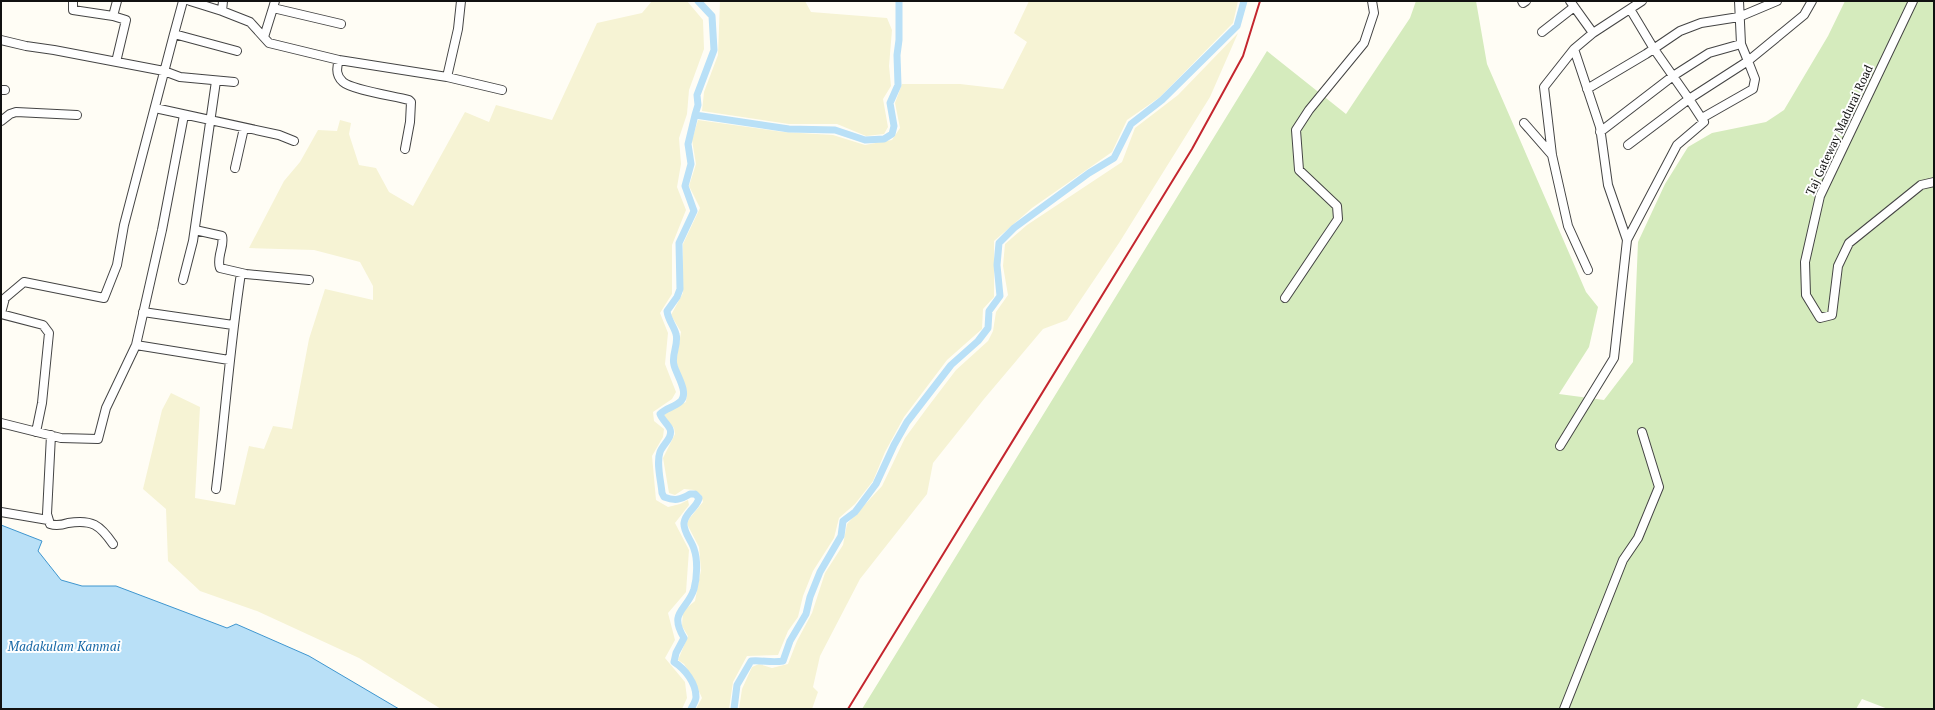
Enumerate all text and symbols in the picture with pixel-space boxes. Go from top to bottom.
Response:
street label: Taj Gateway Madurai Road [1802,62,1876,198]
water label: Madakulam Kanmai [7,637,121,655]

